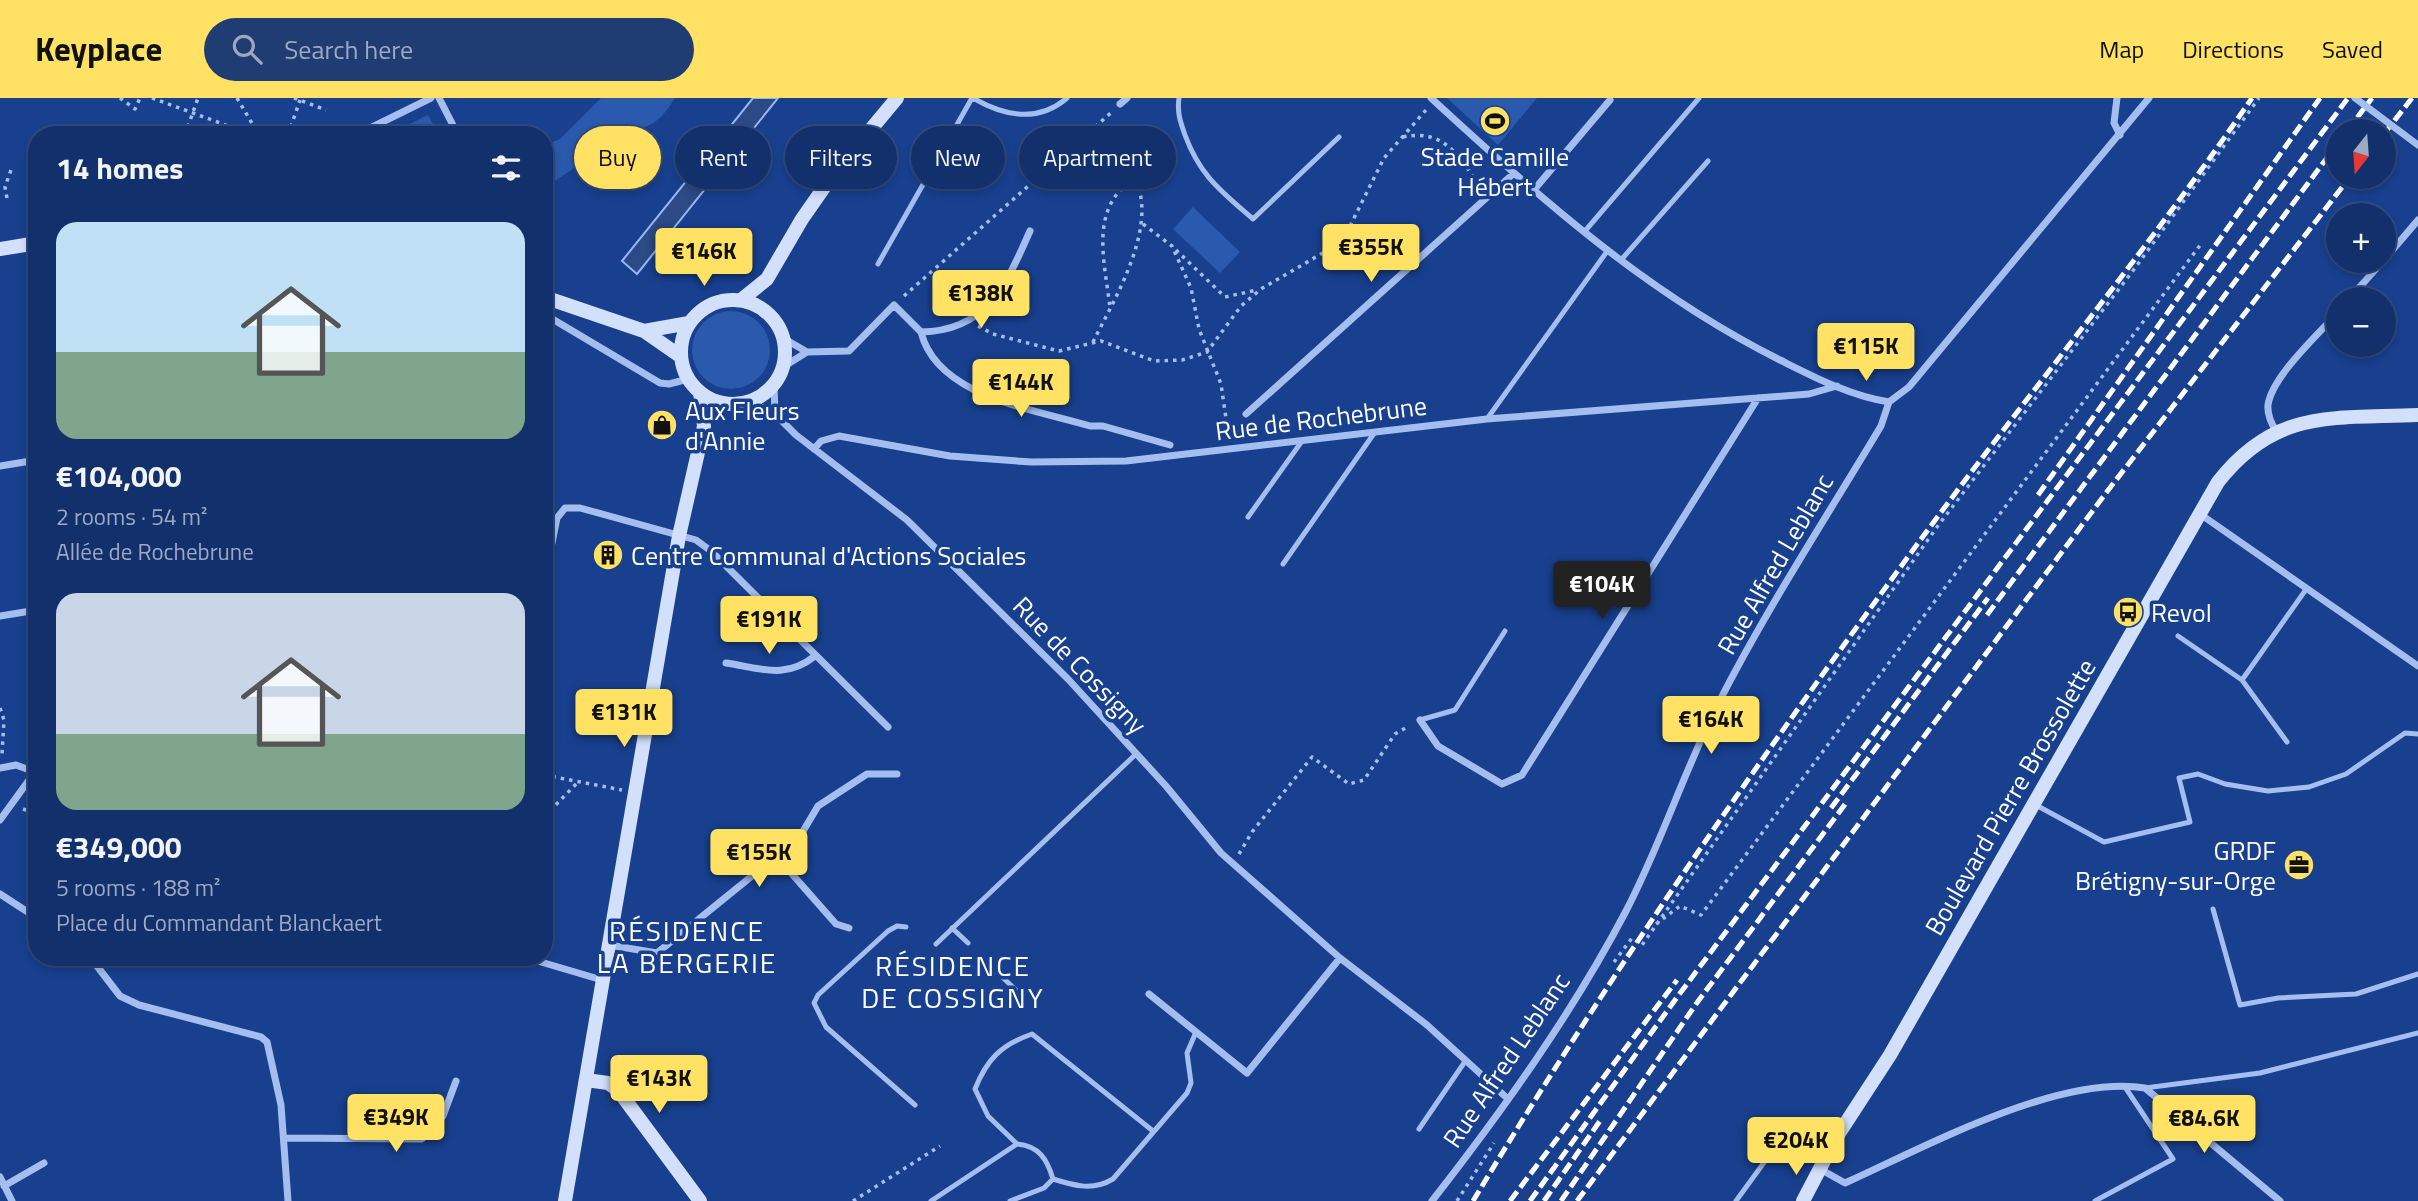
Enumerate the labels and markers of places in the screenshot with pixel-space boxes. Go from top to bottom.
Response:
sports icon: Stade Camille Hébert [1478,104,1512,138]
place label: Stade Camille Hébert [1421,137,1569,206]
pin: €355K [1322,225,1420,284]
pin: €146K [655,228,753,288]
pin: €138K [932,271,1030,330]
pin: €115K [1817,324,1915,383]
pin: €144K [972,360,1070,419]
place label: Aux Fleurs d'Annie [685,391,799,460]
shop icon: Aux Fleurs d'Annie [645,408,679,442]
place label: Centre Communal d'Actions Sociales [631,536,1026,575]
building icon: Centre Communal d'Actions Sociales [591,538,625,572]
pin: €104K [1553,561,1651,621]
place label: Revol [2151,593,2212,632]
bus stop icon: Revol [2111,595,2145,629]
pin: €191K [720,596,818,656]
pin: €131K [575,690,673,749]
pin: €164K [1662,696,1760,756]
pin: €155K [710,830,808,889]
place label: GRDF Brétigny-sur-Orge [2075,831,2276,900]
office icon: GRDF Brétigny-sur-Orge [2282,848,2316,882]
pin: €143K [610,1056,708,1115]
pin: €349K [347,1094,445,1154]
pin: €84.6K [2147,1096,2261,1155]
pin: €204K [1747,1118,1845,1177]

